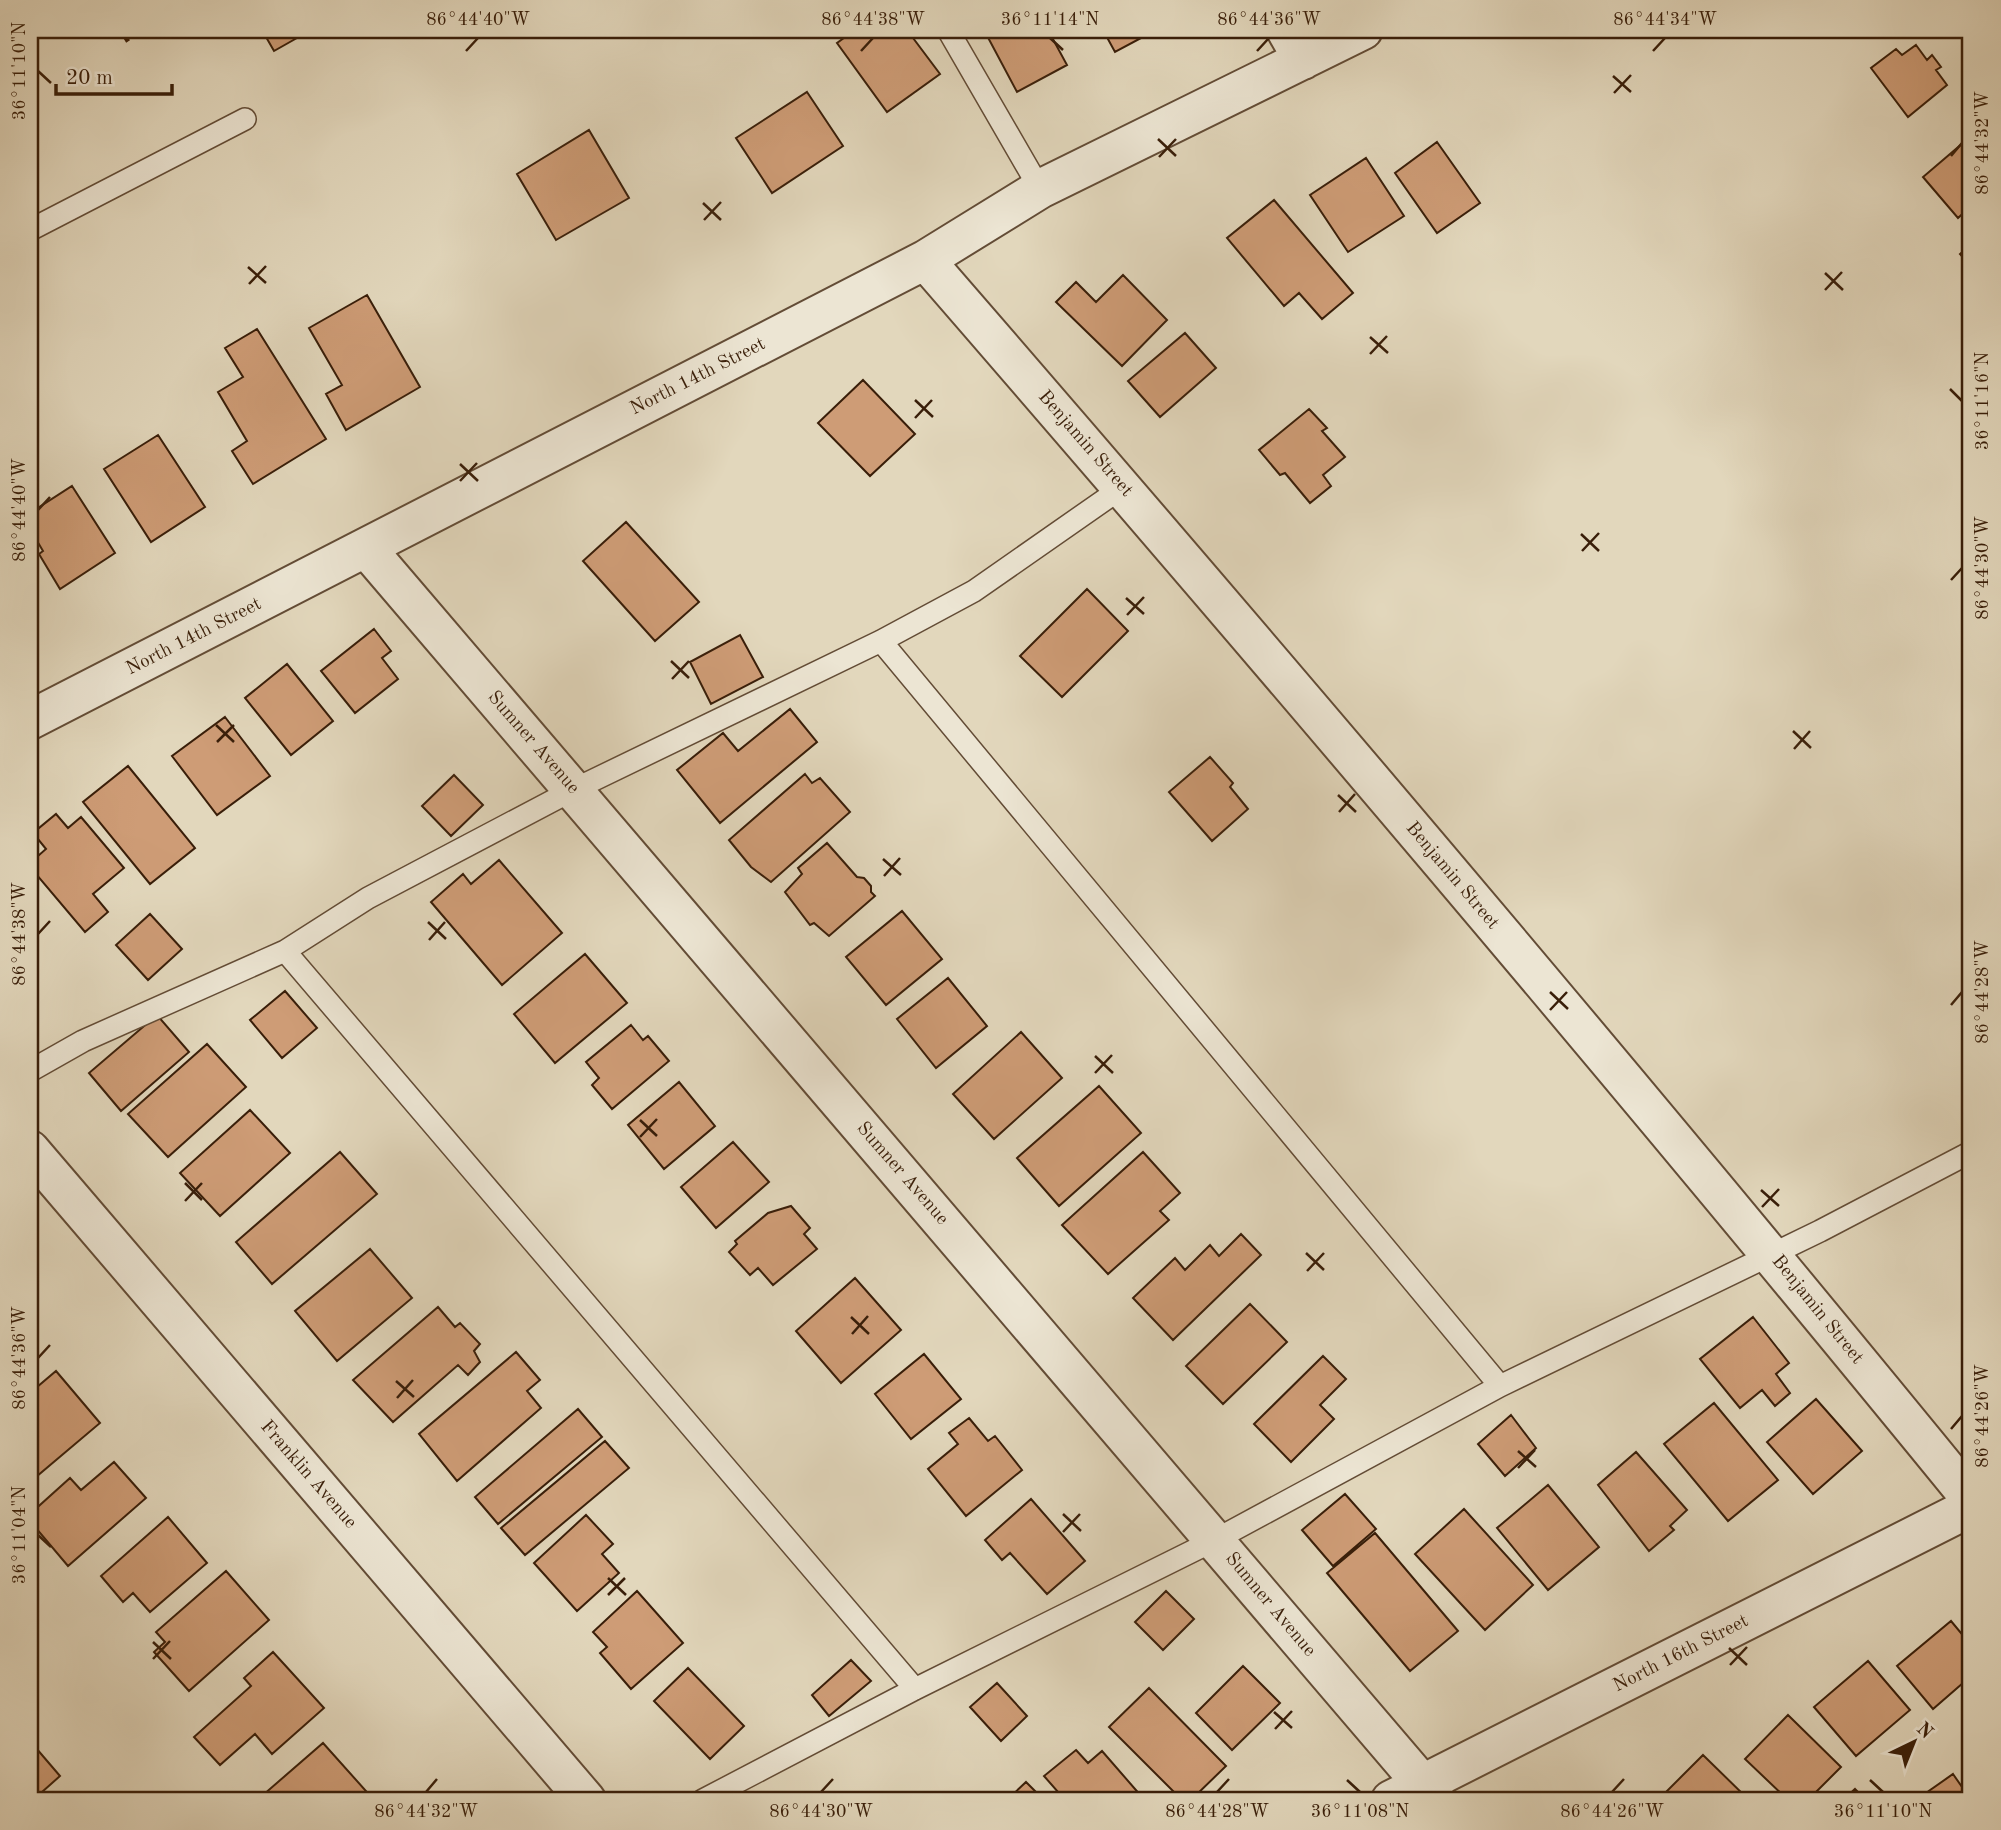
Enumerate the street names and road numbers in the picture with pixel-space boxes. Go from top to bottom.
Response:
street label: North 14th Street [627,335,769,419]
street label: Benjamin Street [1034,387,1136,501]
street label: North 14th Street [123,595,265,679]
street label: Sumner Avenue [483,688,583,798]
street label: Benjamin Street [1402,819,1502,933]
street label: Sumner Avenue [852,1119,952,1229]
street label: Benjamin Street [1768,1252,1866,1368]
street label: Franklin Avenue [256,1417,360,1533]
street label: Sumner Avenue [1221,1549,1319,1661]
street label: North 16th Street [1610,1612,1752,1696]

